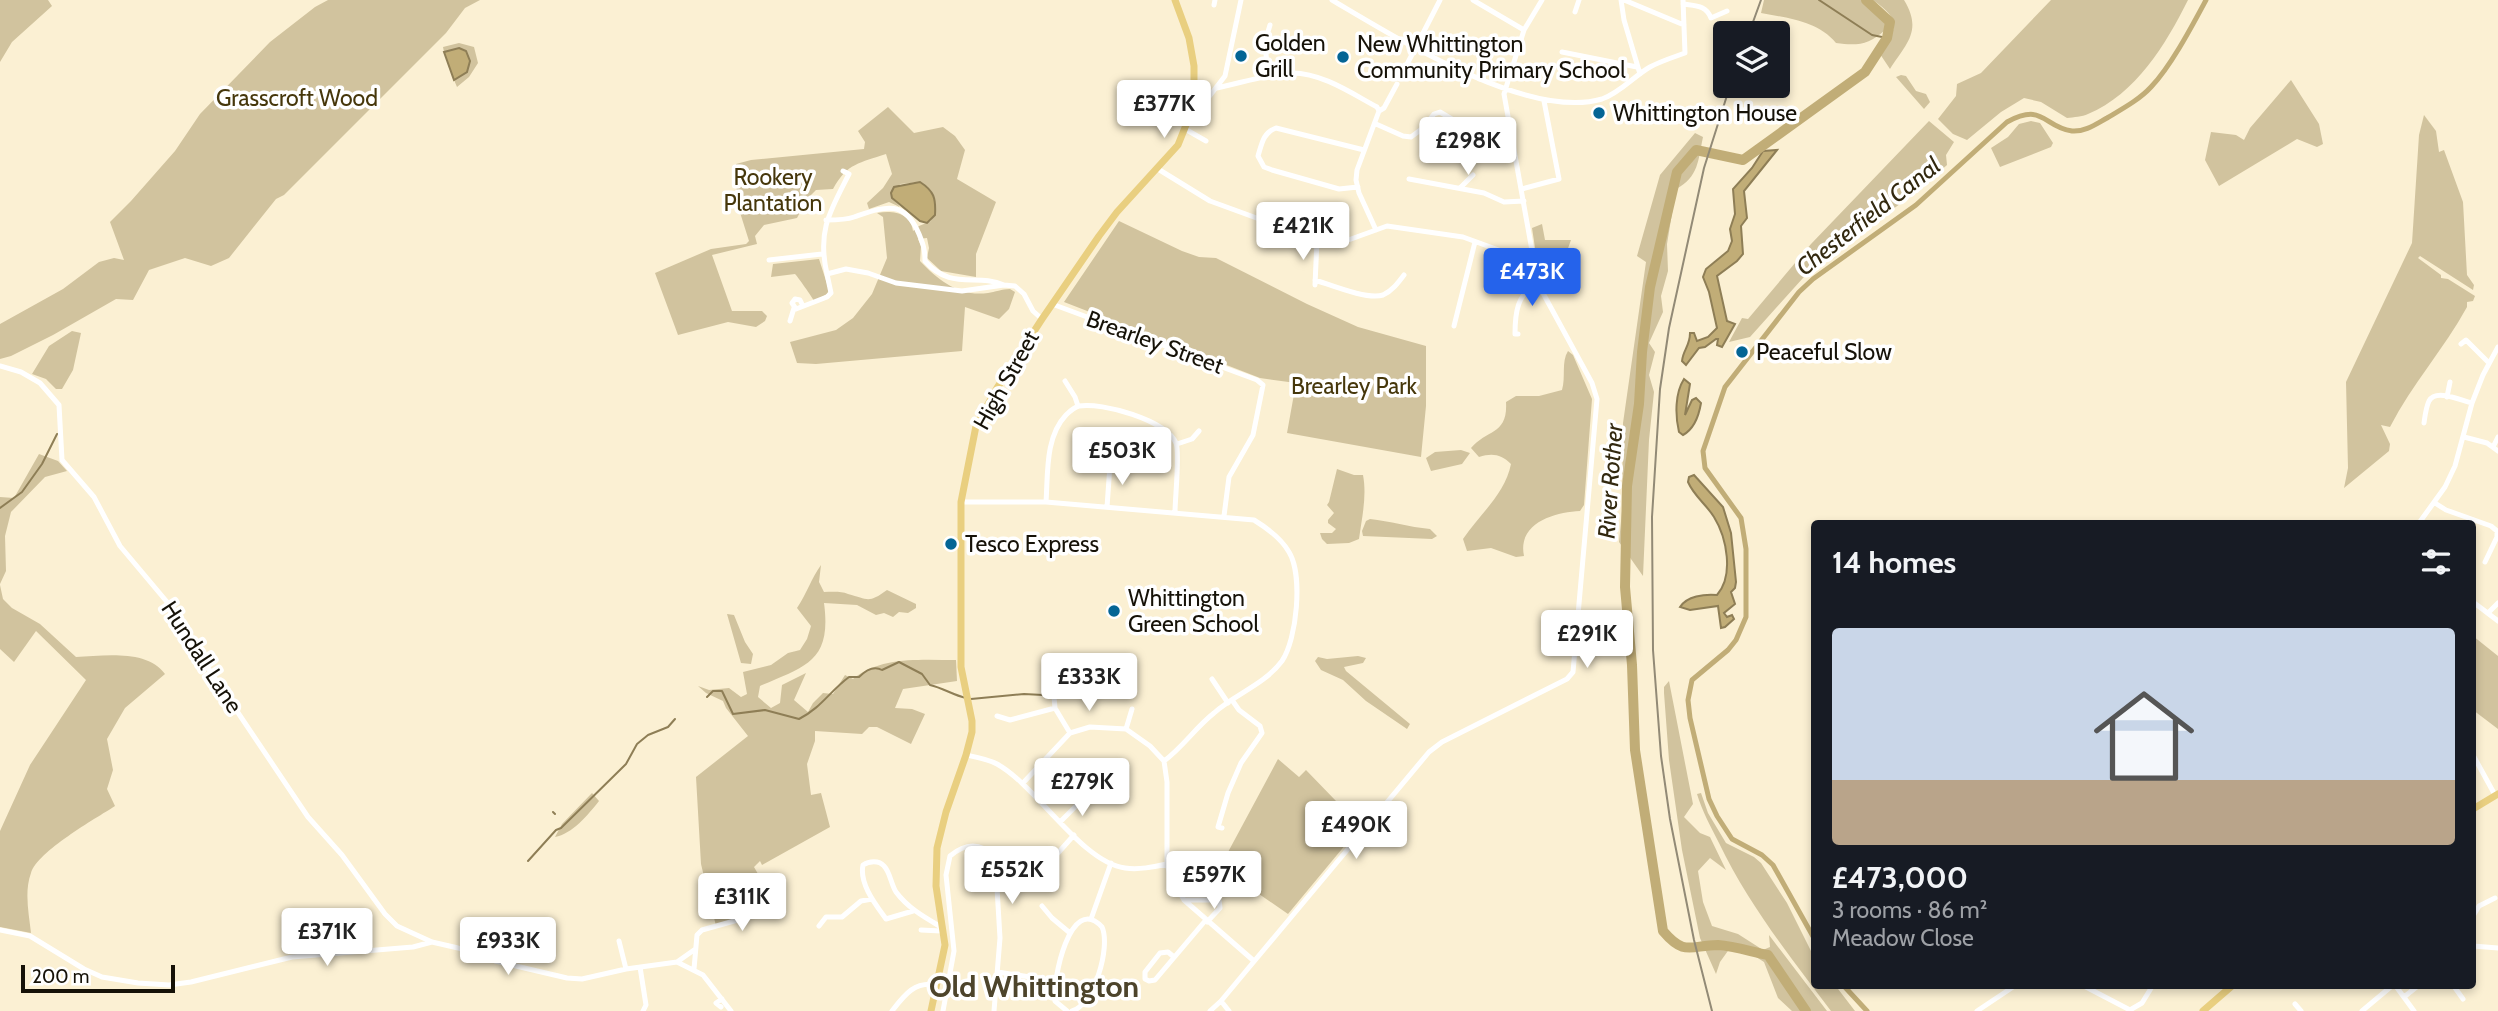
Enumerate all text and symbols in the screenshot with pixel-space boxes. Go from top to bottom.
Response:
map controls [1713,21,1790,98]
button: layers [1713,21,1790,98]
place label: Golden Grill [1255,29,1326,83]
place label: New Whittington Community Primary School [1357,30,1626,84]
marker: Golden Grill [1233,48,1249,64]
marker: New Whittington Community Primary School [1335,49,1351,65]
pin: £377K [1115,80,1213,140]
park label: Grasscroft Wood [216,84,378,112]
text: £377K [1133,89,1195,117]
place label: Whittington House [1613,99,1797,127]
marker: Whittington House [1591,105,1607,121]
pin: £298K [1419,118,1517,177]
text: £298K [1435,126,1501,154]
water label: Chesterfield Canal [1790,150,1946,281]
park label: Rookery Plantation [724,163,822,217]
pin: £421K [1254,202,1352,262]
text: £421K [1272,211,1334,239]
pin: £473K [1483,248,1581,308]
text: £473K [1500,257,1564,285]
street label: Brearley Street [1083,304,1227,380]
street label: High Street [967,325,1045,435]
place label: Peaceful Slow [1756,338,1892,366]
marker: Peaceful Slow [1734,344,1750,360]
park label: Brearley Park [1291,372,1418,400]
water label: River Rother [1592,421,1629,540]
pin: £503K [1073,428,1171,487]
text: £503K [1088,436,1156,464]
place label: Tesco Express [965,530,1099,558]
marker: Tesco Express [943,536,959,552]
icon: filters [2417,543,2455,581]
text: 14 homes [1832,544,1956,581]
place label: Whittington Green School [1128,584,1260,638]
street label: Hundall Lane [155,596,249,718]
marker: Whittington Green School [1106,603,1122,619]
pin: £291K [1538,610,1636,670]
text: £291K [1557,619,1617,647]
pin: £333K [1040,654,1138,713]
text: £333K [1057,662,1121,690]
icon: home [2081,673,2207,799]
pin: £279K [1033,758,1131,818]
text: £279K [1050,767,1114,795]
pin: £490K [1307,802,1405,861]
text: £490K [1321,810,1391,838]
pin: £552K [963,846,1061,906]
pin: £597K [1165,852,1263,911]
text: £552K [980,855,1044,883]
text: £473,000 [1832,859,1968,896]
text: £597K [1182,860,1246,888]
pin: £311K [693,874,791,933]
text: £311K [714,882,770,910]
text: 3 rooms · 86 m² [1832,896,1987,924]
pin: £371K [278,908,376,968]
text: £371K [298,917,357,945]
pin: £933K [459,918,557,977]
text: Meadow Close [1832,924,1974,952]
text: £933K [476,926,540,954]
scale bar [21,962,175,994]
text: 200 m [32,965,89,988]
district label: Old Whittington [929,968,1139,1005]

